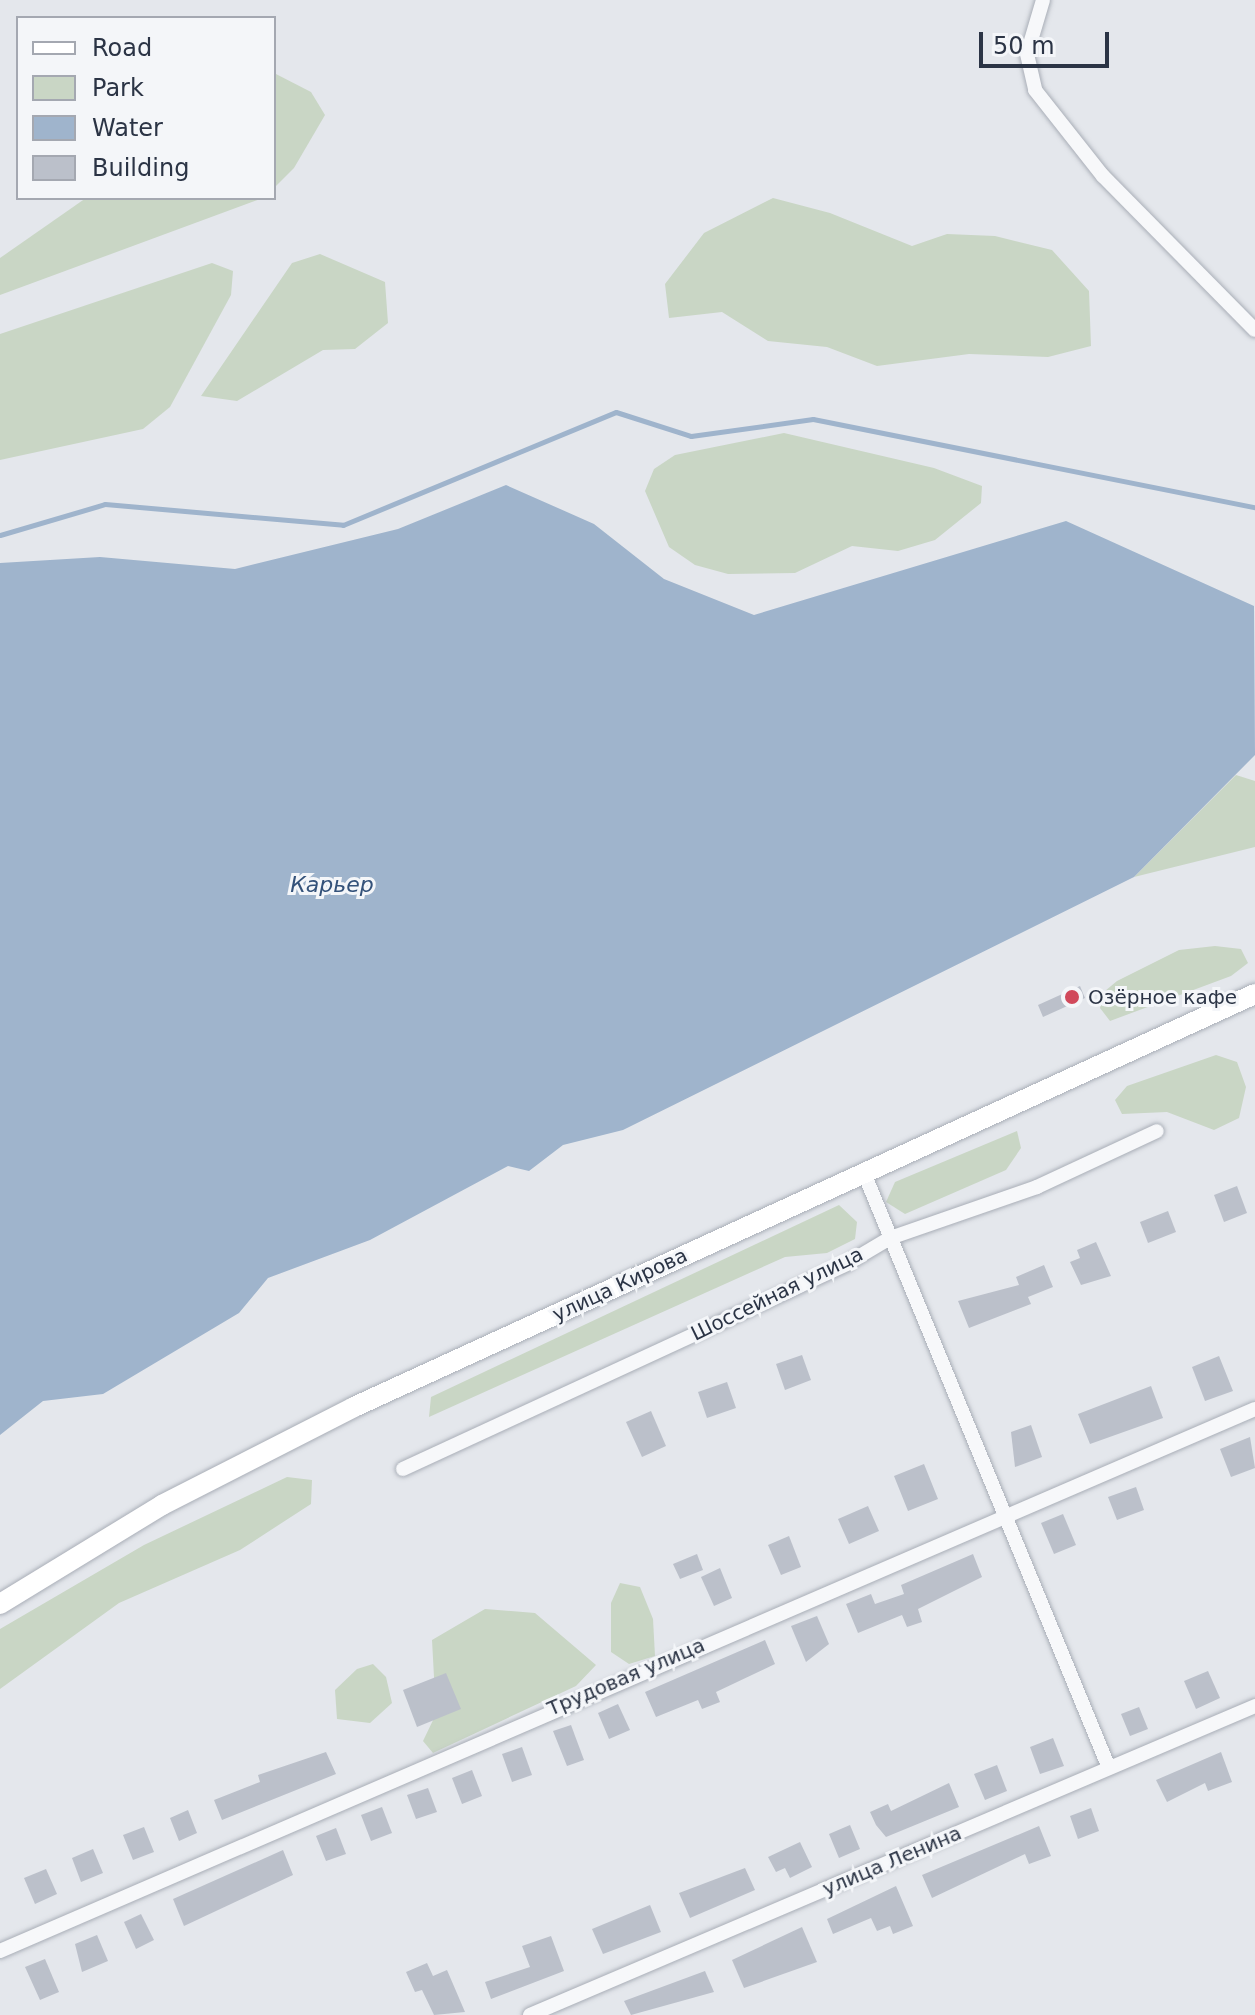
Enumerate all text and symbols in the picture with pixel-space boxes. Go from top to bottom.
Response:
legend [16,16,276,200]
scale bar [983,16,1113,66]
text: 50 m [993,32,1055,60]
text: Road [92,34,152,62]
text: Park [92,74,144,102]
text: Water [92,114,163,142]
text: Building [92,154,189,182]
water label: Карьер [290,872,374,898]
place label: Озёрное кафе [1088,985,1237,1009]
marker: Озёрное кафе [1063,988,1081,1006]
street label: Шоссейная улица [687,1242,867,1346]
street label: улица Кирова [549,1243,691,1327]
street label: Трудовая улица [544,1633,708,1721]
street label: улица Ленина [819,1821,965,1901]

